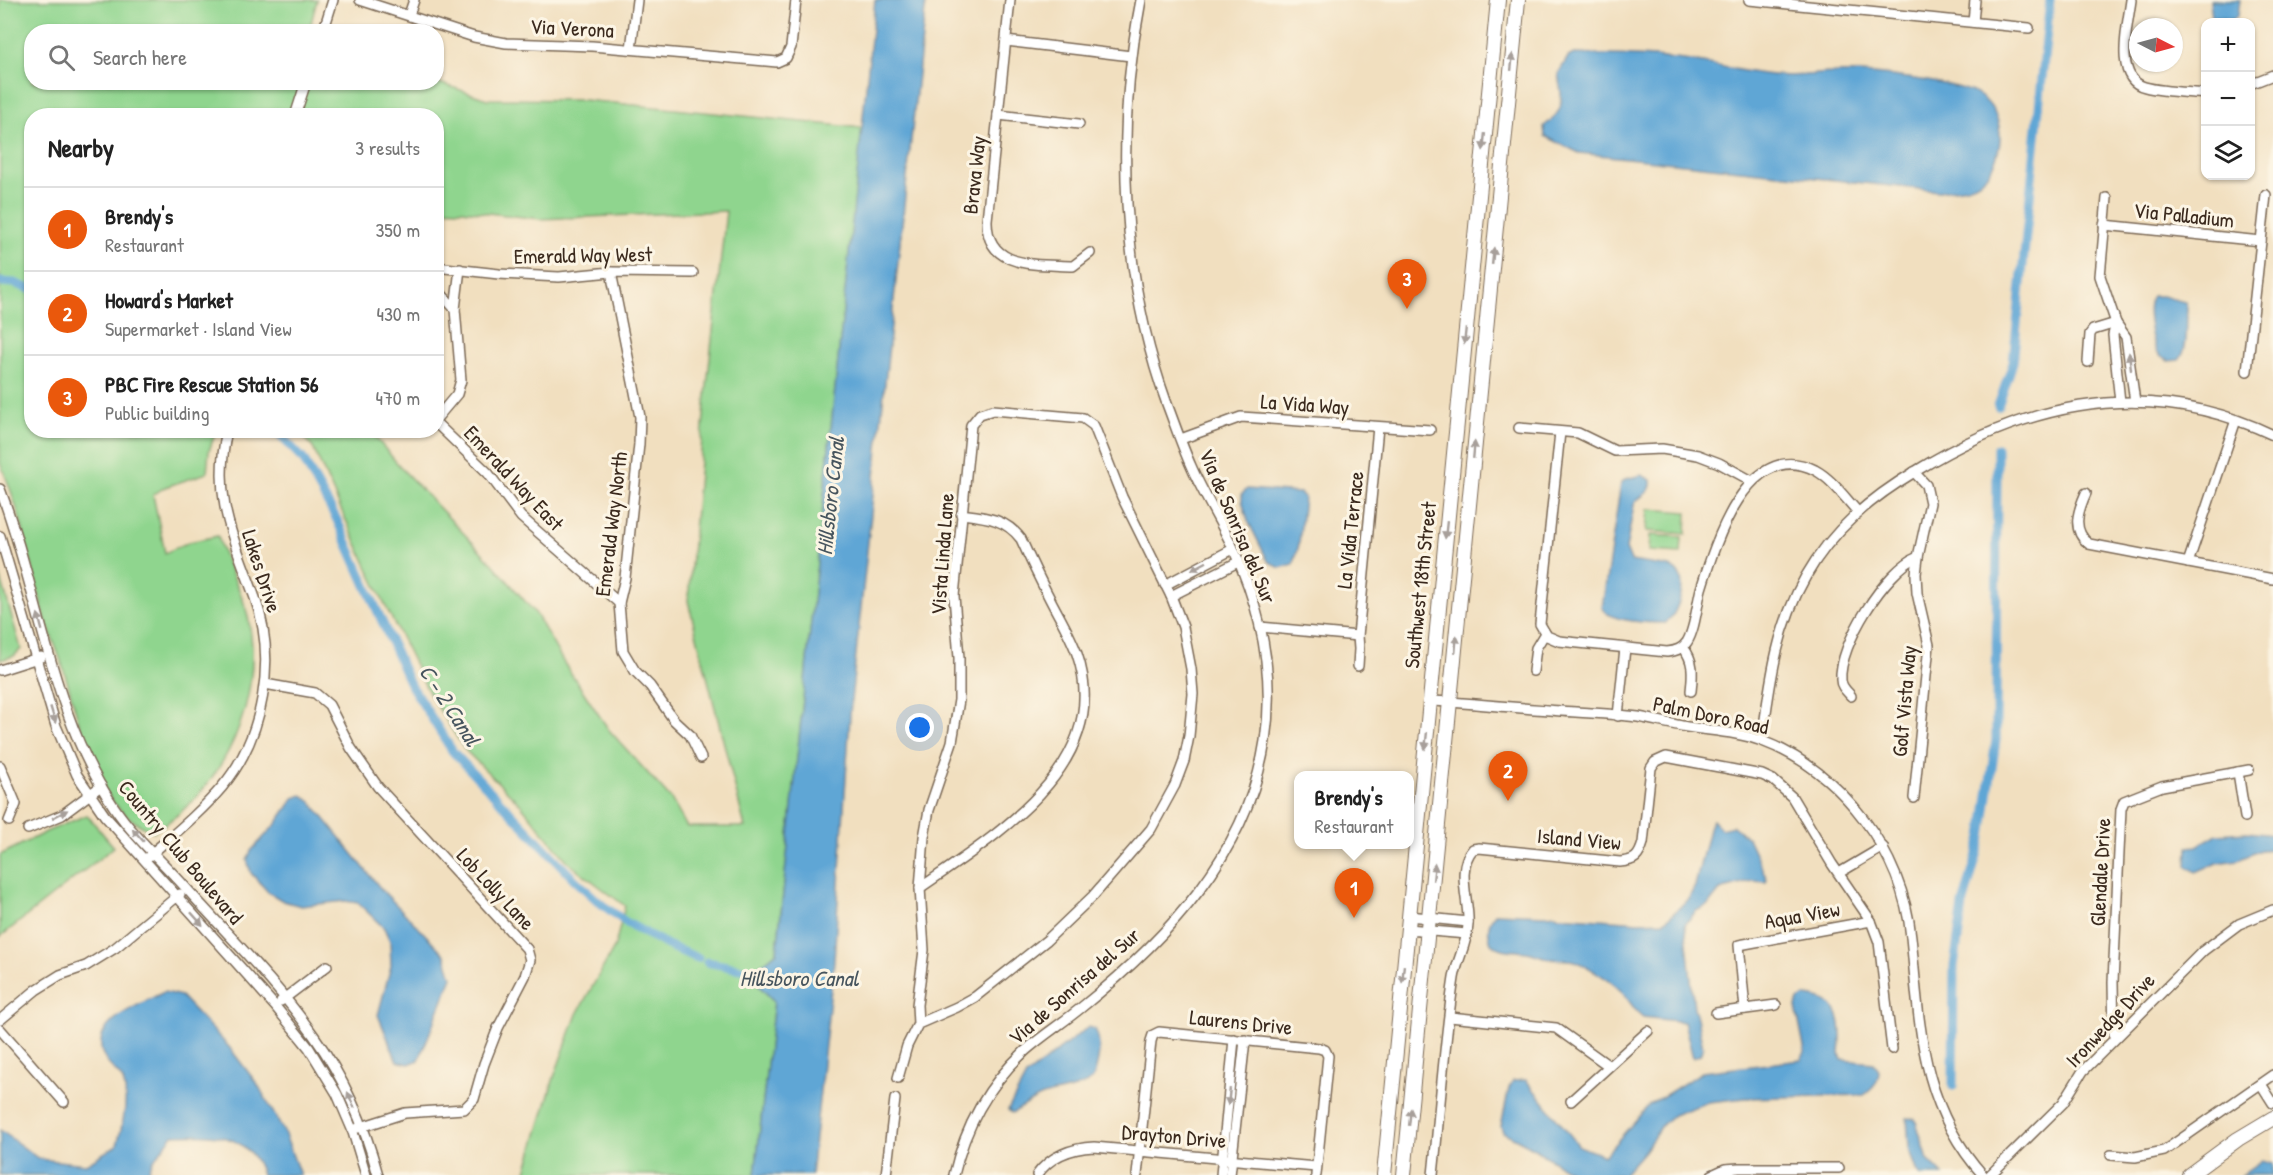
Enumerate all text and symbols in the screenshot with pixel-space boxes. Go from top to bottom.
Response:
street label: Via Verona [529,11,615,45]
north arrow [2129,18,2183,72]
map controls [2201,18,2255,180]
button: + [2201,18,2255,72]
search box [24,24,444,90]
icon: search [45,41,78,74]
text: Search here [93,42,187,72]
one-way arrow [1507,52,1517,71]
button: − [2201,72,2255,126]
button: layers [2201,126,2255,180]
text: Nearby [48,130,114,165]
one-way arrow [1479,132,1489,151]
text: 3 results [355,134,420,161]
street label: Brava Way [955,134,993,216]
street label: Via Palladium [2132,195,2236,235]
text: Brendy's [105,201,173,231]
text: 1 [64,216,71,243]
text: 350 m [375,216,420,243]
text: Restaurant [105,231,184,258]
street label: Emerald Way West [514,239,653,271]
one-way arrow [1488,246,1498,265]
pin: 3 [1388,260,1426,309]
text: Howard's Market [105,285,233,315]
text: 2 [63,300,72,327]
text: 430 m [376,300,420,327]
text: Supermarket · Island View [105,315,292,342]
one-way arrow [1460,326,1470,345]
one-way arrow [2125,351,2134,370]
text: PBC Fire Rescue Station 56 [105,369,318,399]
text: 3 [63,384,72,411]
text: 470 m [375,384,420,411]
street label: La Vida Way [1260,386,1350,422]
text: Public building [105,399,209,426]
street label: Emerald Way East [458,419,571,538]
water label: Hillsboro Canal [809,434,851,557]
one-way arrow [1469,440,1479,459]
street label: Via de Sonrisa del Sur [1192,444,1284,608]
street label: Emerald Way North [588,450,634,598]
street label: La Vida Terrace [1329,470,1371,590]
street label: Vista Linda Lane [923,492,961,616]
street label: Southwest 18th Street [1397,500,1443,670]
one-way arrow [1441,521,1451,540]
street label: Lakes Drive [235,526,289,616]
one-way arrow [1190,561,1207,571]
one-way arrow [35,613,45,631]
one-way arrow [1451,634,1461,653]
street label: Golf Vista Way [1885,644,1923,758]
water label: C - 2 Canal [412,658,488,753]
street label: Palm Doro Road [1651,689,1771,741]
one-way arrow [49,706,58,724]
your location [905,713,934,742]
one-way arrow [1421,731,1431,750]
pin: 2 [1488,752,1528,801]
popup [1294,771,1414,849]
street label: Country Club Boulevard [112,774,250,930]
text: Brendy's [1315,782,1383,812]
one-way arrow [52,810,69,819]
text: Restaurant [1315,812,1393,839]
street label: Glendale Drive [2083,817,2117,927]
street label: Island View [1536,821,1622,857]
one-way arrow [132,828,145,843]
street label: Lob Lolly Lane [450,842,542,936]
one-way arrow [1429,863,1439,882]
pin: 1 [1334,868,1374,918]
street label: Aqua View [1762,894,1842,936]
one-way arrow [190,911,204,926]
street label: Via de Sonrisa del Sur [1002,921,1146,1051]
water label: Hillsboro Canal [740,963,859,993]
one-way arrow [1398,965,1408,984]
street label: Ironwedge Drive [2059,966,2161,1074]
street label: Laurens Drive [1188,1002,1294,1042]
one-way arrow [1224,1088,1234,1107]
one-way arrow [346,1092,355,1109]
one-way arrow [1405,1107,1415,1126]
street label: Drayton Drive [1121,1117,1227,1155]

